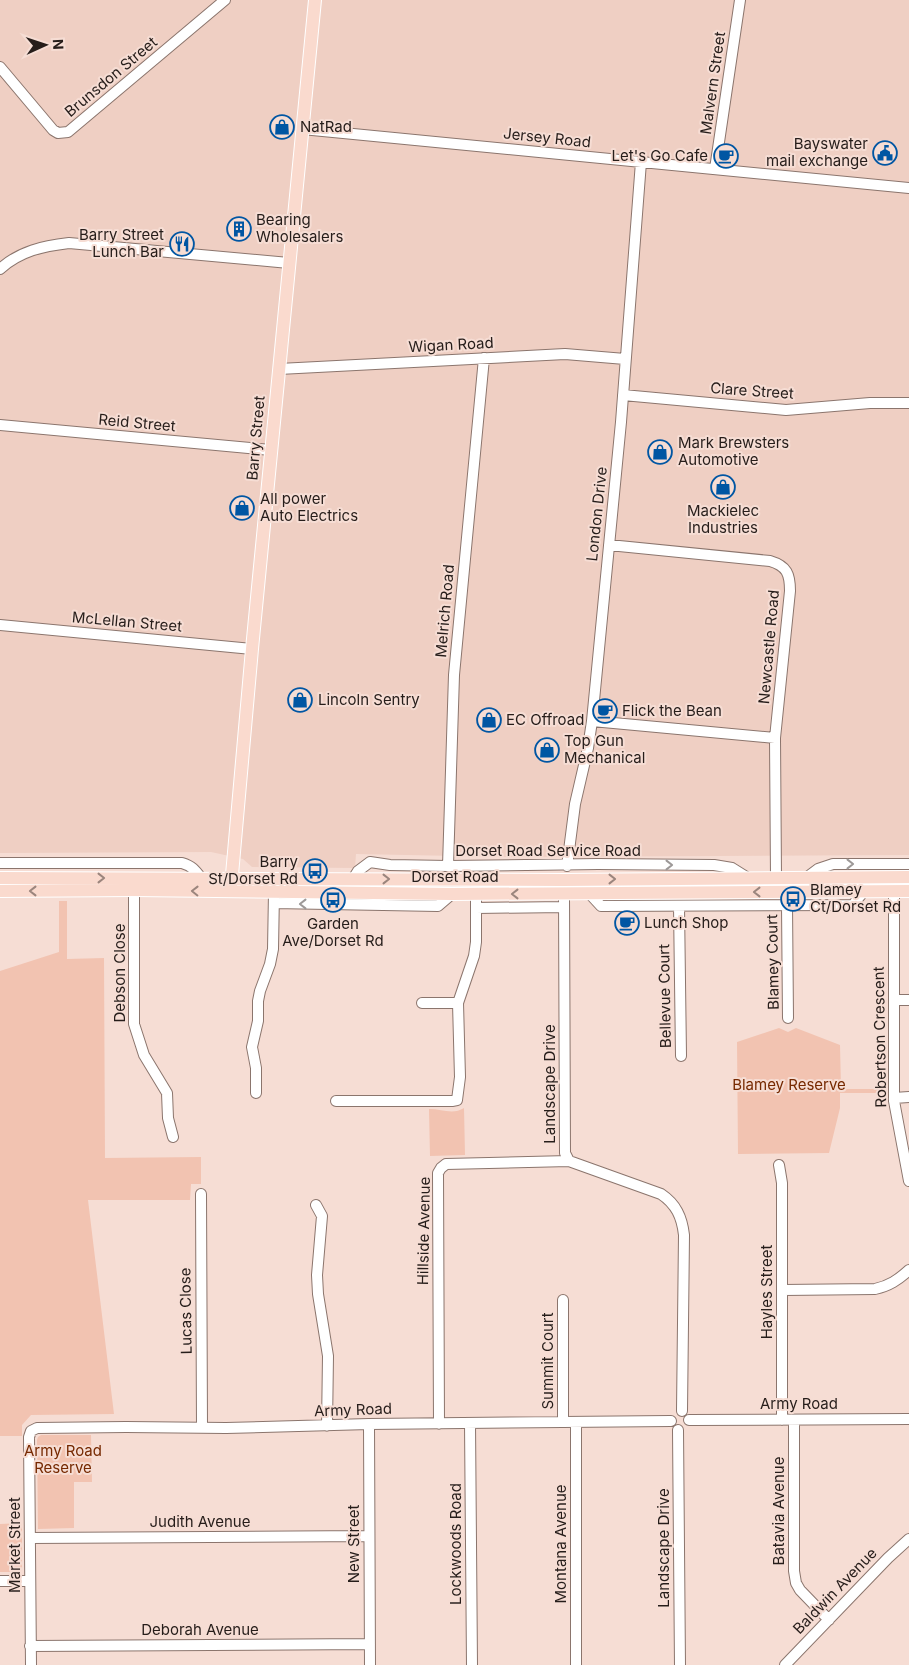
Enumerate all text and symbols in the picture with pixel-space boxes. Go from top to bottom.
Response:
north arrow [20,20,70,70]
street label: Malvern Street [696,30,729,136]
street label: Brunsdon Street [61,32,161,121]
text: N [50,39,67,50]
shop icon: NatRad [269,114,295,140]
place label: NatRad [300,117,352,136]
street label: Jersey Road [502,123,592,152]
place label: Bayswater mail exchange [766,134,868,170]
public building icon: Bayswater mail exchange [872,140,898,166]
cafe icon: Let's Go Cafe [713,143,739,169]
place label: Let's Go Cafe [612,146,708,165]
place label: Bearing Wholesalers [256,210,343,246]
building icon: Bearing Wholesalers [226,216,252,242]
place label: Barry Street Lunch Bar [79,225,164,261]
restaurant icon: Barry Street Lunch Bar [169,231,195,257]
street label: Wigan Road [408,333,494,356]
street label: Clare Street [710,378,795,403]
street label: Barry Street [242,395,269,481]
street label: Reid Street [98,410,177,435]
place label: Mark Brewsters Automotive [678,433,789,469]
shop icon: Mark Brewsters Automotive [647,439,673,465]
street label: London Drive [582,466,611,562]
shop icon: Mackielec Industries [710,474,736,500]
place label: All power Auto Electrics [260,489,358,525]
shop icon: All power Auto Electrics [229,495,255,521]
place label: Mackielec Industries [687,501,759,537]
street label: Melrich Road [431,564,458,658]
street label: Newcastle Road [754,589,783,705]
street label: McLellan Street [71,607,183,636]
shop icon: Lincoln Sentry [287,687,313,713]
place label: Lincoln Sentry [318,690,420,709]
cafe icon: Flick the Bean [592,698,618,724]
place label: Flick the Bean [622,701,722,720]
shop icon: EC Offroad [476,707,502,733]
place label: EC Offroad [506,710,584,729]
place label: Top Gun Mechanical [564,731,645,767]
shop icon: Top Gun Mechanical [534,737,560,763]
street label: Dorset Road Service Road [455,841,641,860]
place label: Barry St/Dorset Rd [208,852,299,888]
bus stop icon: Barry St/Dorset Rd [302,858,328,884]
one-way arrow [847,859,855,869]
one-way arrow [665,860,673,870]
street label: Dorset Road [411,867,499,886]
one-way arrow [98,873,105,883]
one-way arrow [382,874,390,884]
one-way arrow [608,874,616,884]
place label: Blamey Ct/Dorset Rd [810,880,901,916]
one-way arrow [28,886,36,896]
one-way arrow [191,886,198,896]
bus stop icon: Blamey Ct/Dorset Rd [780,886,806,912]
bus stop icon: Garden Ave/Dorset Rd [320,887,346,913]
one-way arrow [753,887,761,897]
one-way arrow [511,888,519,899]
one-way arrow [299,899,307,909]
cafe icon: Lunch Shop [614,910,640,936]
place label: Lunch Shop [644,913,729,932]
place label: Garden Ave/Dorset Rd [282,914,384,950]
street label: Blamey Court [762,914,783,1010]
street label: Debson Close [110,924,129,1023]
street label: Bellevue Court [654,944,675,1048]
street label: Robertson Crescent [869,966,890,1108]
street label: Landscape Drive [540,1024,559,1144]
park label: Blamey Reserve [732,1075,846,1094]
street label: Hillside Avenue [413,1177,434,1285]
street label: Hayles Street [757,1245,776,1339]
street label: Lucas Close [175,1267,196,1355]
street label: Summit Court [538,1312,557,1410]
street label: Army Road [760,1394,838,1413]
street label: Army Road [314,1399,392,1420]
park label: Army Road Reserve [24,1441,102,1477]
street label: Batavia Avenue [769,1457,788,1565]
street label: Lockwoods Road [446,1483,465,1605]
street label: Montana Avenue [551,1484,570,1604]
street label: Landscape Drive [654,1488,673,1608]
street label: Market Street [5,1497,24,1593]
street label: New Street [344,1505,363,1583]
street label: Judith Avenue [150,1512,250,1531]
street label: Baldwin Avenue [789,1544,881,1638]
street label: Deborah Avenue [141,1620,259,1639]

